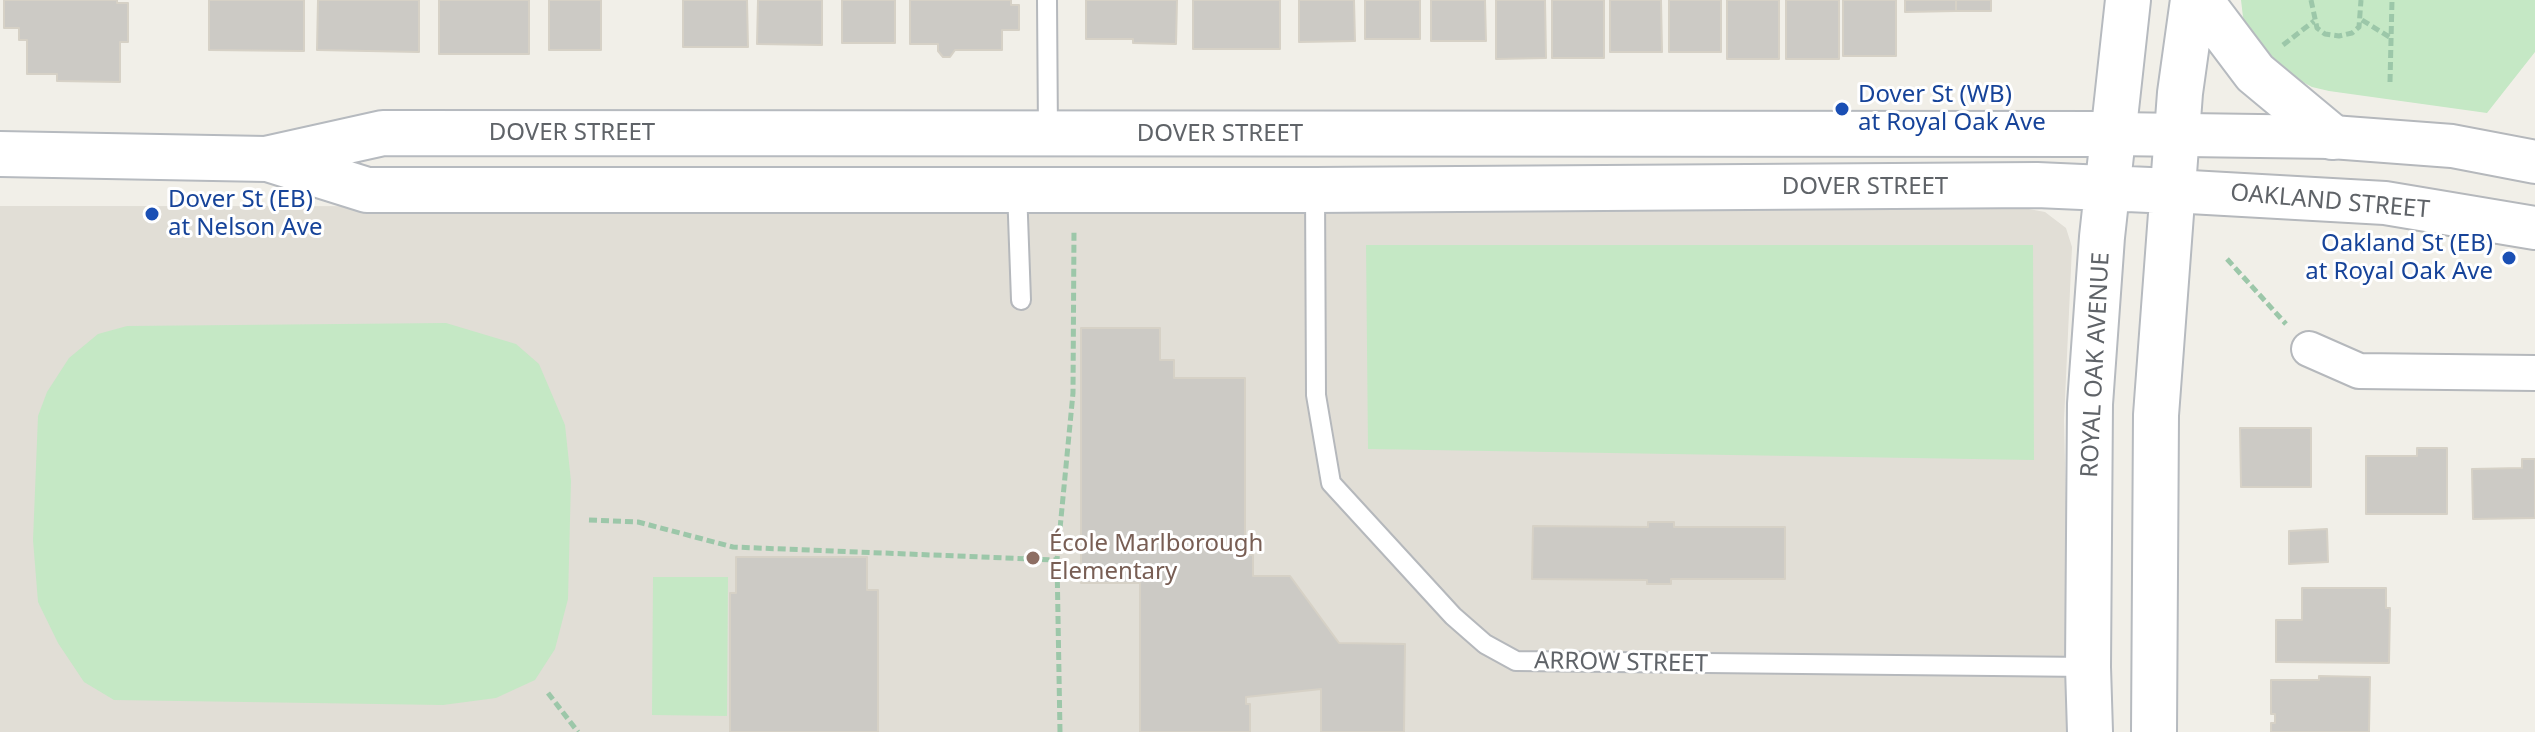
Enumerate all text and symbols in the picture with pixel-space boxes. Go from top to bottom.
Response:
place label: Dover St (WB) at Royal Oak Ave [1858,81,2046,137]
marker: Dover St (WB) at Royal Oak Ave [1833,100,1851,118]
street label: DOVER STREET [489,119,655,147]
street label: DOVER STREET [1137,120,1303,148]
street label: DOVER STREET [1782,173,1948,201]
street label: OAKLAND STREET [2229,179,2431,225]
place label: Dover St (EB) at Nelson Ave [168,186,322,242]
marker: Dover St (EB) at Nelson Ave [143,205,161,223]
place label: Oakland St (EB) at Royal Oak Ave [2305,230,2493,286]
marker: Oakland St (EB) at Royal Oak Ave [2500,249,2518,267]
street label: ROYAL OAK AVENUE [2076,252,2116,478]
place label: École Marlborough Elementary [1049,530,1263,586]
marker: École Marlborough Elementary [1024,549,1042,567]
street label: ARROW STREET [1534,647,1708,679]

